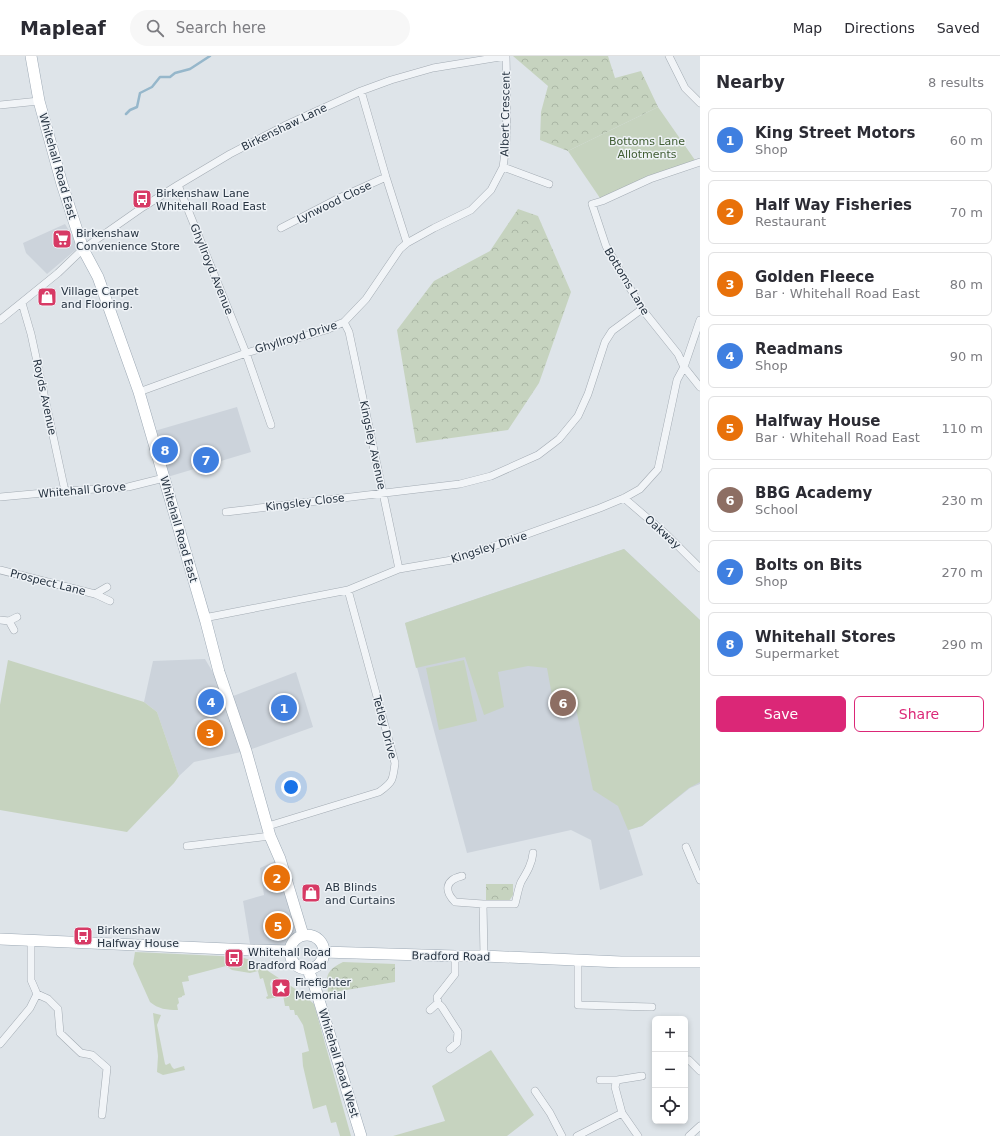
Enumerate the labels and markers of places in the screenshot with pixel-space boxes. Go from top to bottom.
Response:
place label: Birkenshaw Lane Whitehall Road East [156,187,267,213]
bus stop icon: Birkenshaw Lane Whitehall Road East [131,188,153,210]
place label: Birkenshaw Convenience Store [76,227,180,253]
supermarket icon: Birkenshaw Convenience Store [51,228,73,250]
place label: Village Carpet and Flooring. [61,285,139,311]
shop icon: Village Carpet and Flooring. [36,286,58,308]
pin: 8 [152,435,178,465]
pin: 7 [193,445,219,475]
pin: 4 [198,687,224,717]
pin: 6 [550,688,576,718]
pin: 1 [271,693,297,723]
pin: 3 [197,718,223,748]
pin: 2 [264,863,290,893]
place label: AB Blinds and Curtains [325,881,395,907]
shop icon: AB Blinds and Curtains [300,882,322,904]
pin: 5 [265,911,291,941]
place label: Birkenshaw Halfway House [97,924,179,950]
bus stop icon: Birkenshaw Halfway House [72,925,94,947]
place label: Whitehall Road Bradford Road [248,946,331,972]
bus stop icon: Whitehall Road Bradford Road [223,947,245,969]
place label: Firefighter Memorial [295,976,352,1002]
place icon: Firefighter Memorial [270,977,292,999]

